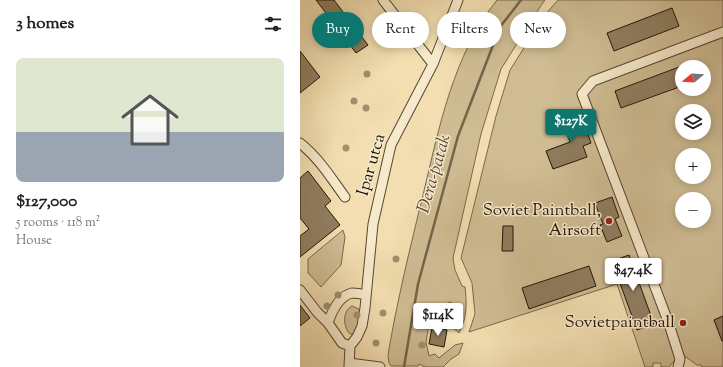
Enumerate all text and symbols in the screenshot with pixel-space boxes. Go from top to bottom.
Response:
text: 3 homes [16,12,74,36]
chip: Buy [312,12,364,48]
chip: Rent [372,12,429,48]
chip: Filters [437,12,502,48]
chip: New [510,12,566,48]
icon: filters [262,13,284,35]
north arrow [675,60,711,96]
map controls [675,60,711,228]
icon: home [114,84,186,156]
button: layers [675,104,711,140]
pin: $127K [543,109,599,143]
text: $127K [554,113,588,131]
street label: Ipar utca [352,131,392,199]
water label: Dera-patak [411,132,459,216]
button: + [675,148,711,184]
text: $127,000 [16,190,77,214]
button: − [675,192,711,228]
place label: Soviet Paintball, Airsoft [483,199,601,243]
text: 5 rooms · 118 m² [16,214,100,232]
marker: Soviet Paintball, Airsoft [604,216,614,226]
text: House [16,232,52,250]
pin: $47.4K [600,258,666,292]
text: $47.4K [614,262,652,280]
pin: $114K [410,303,466,337]
text: $114K [422,307,454,325]
place label: Sovietpaintball [565,311,675,335]
marker: Sovietpaintball [678,318,688,328]

